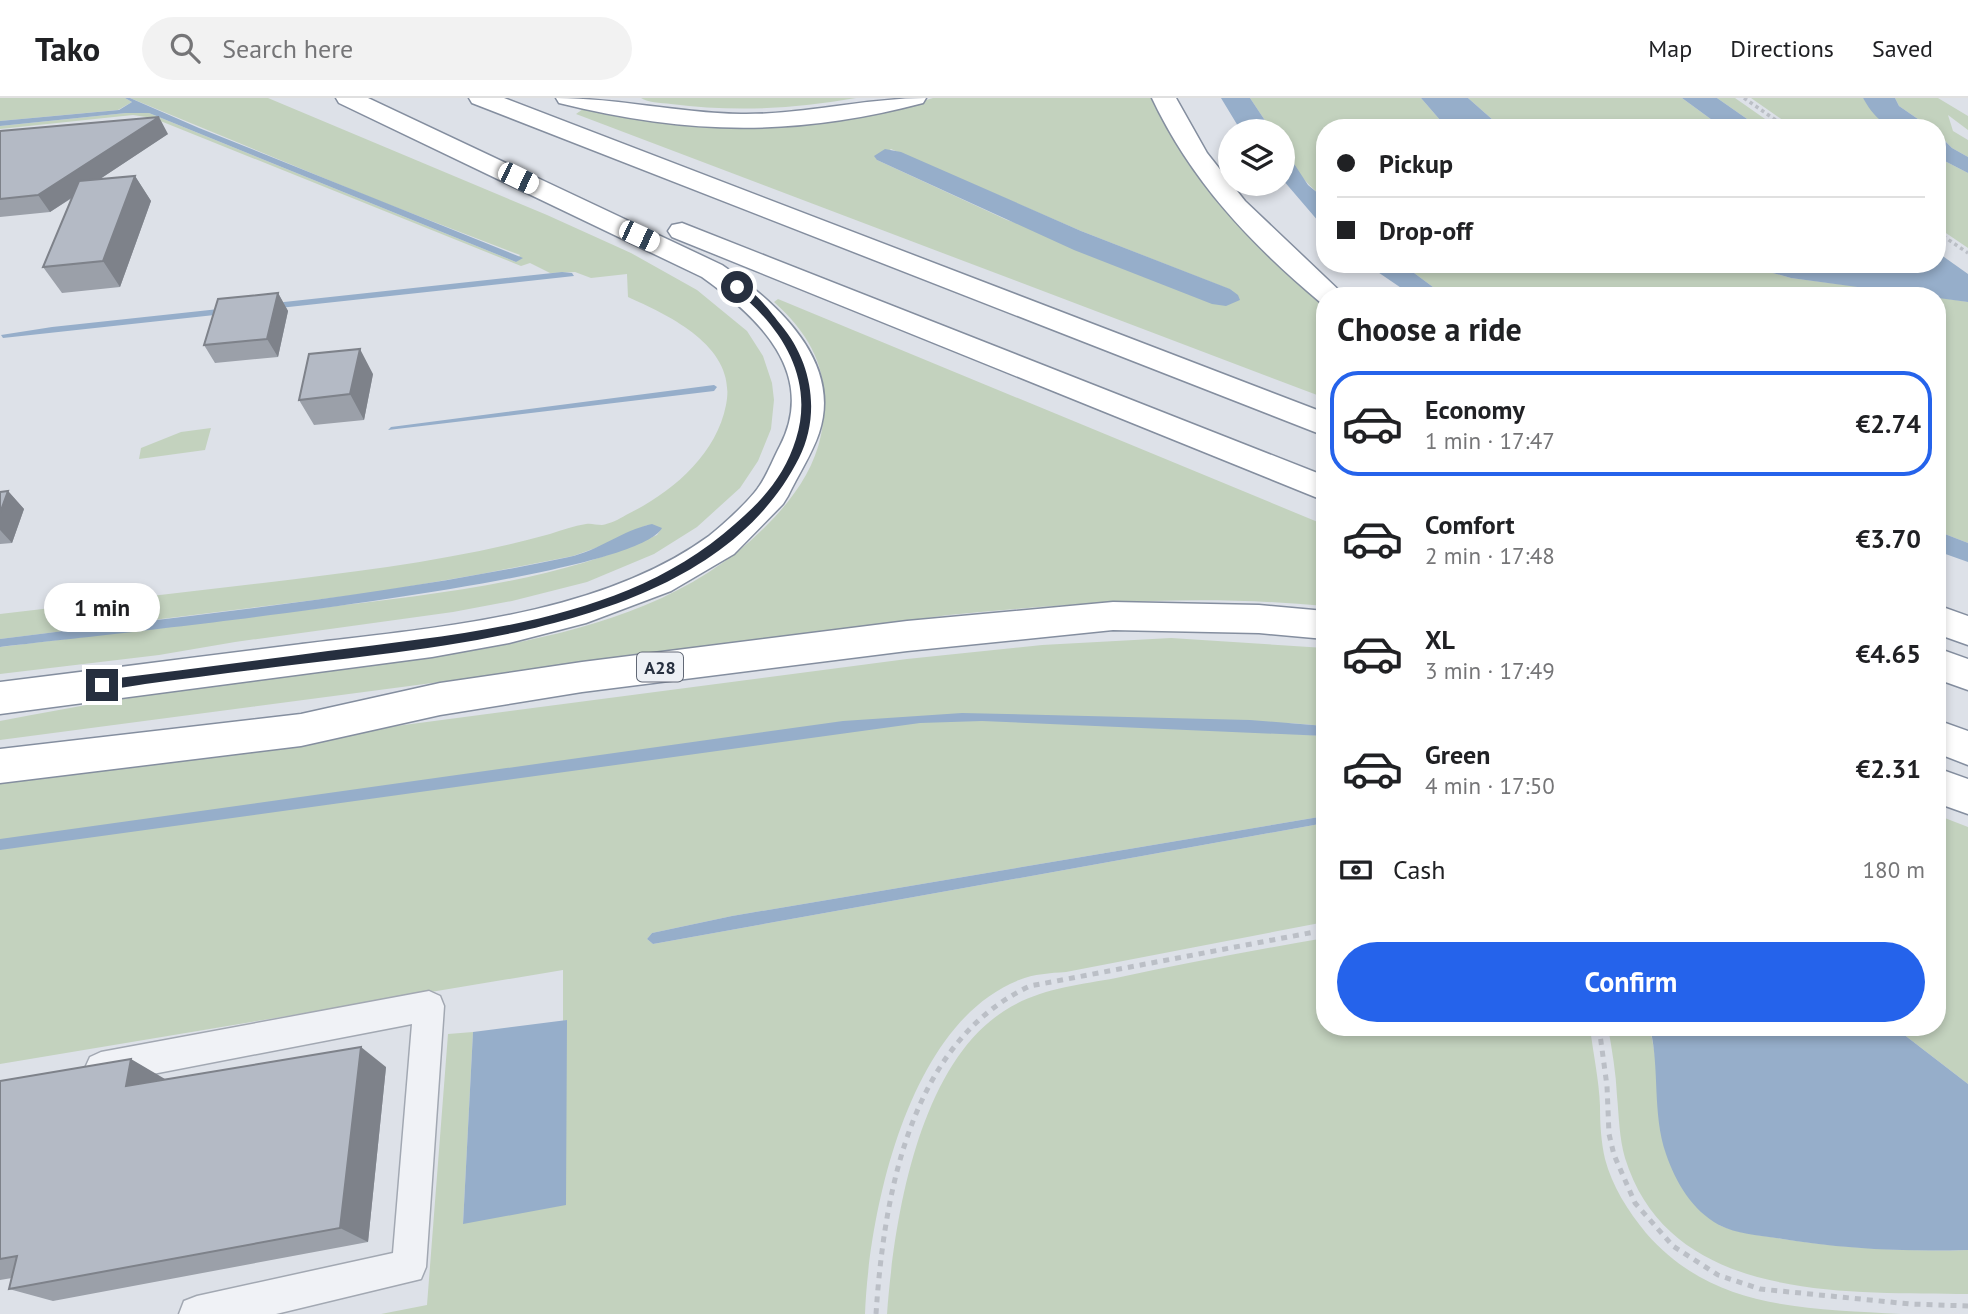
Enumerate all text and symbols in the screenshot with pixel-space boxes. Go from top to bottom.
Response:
search box [142,17,632,80]
text: Tako [35,27,100,70]
icon: search [166,29,204,67]
text: Search here [222,32,353,65]
text: Map [1648,33,1692,64]
text: Directions [1730,33,1834,64]
text: Saved [1872,33,1933,64]
map controls [1218,119,1295,196]
button: layers [1218,119,1295,196]
text: Pickup [1379,147,1453,180]
car [495,159,542,197]
text: Drop-off [1379,214,1473,247]
car [616,218,663,254]
route start [721,271,753,303]
text: Choose a ride [1337,308,1522,350]
icon: car [1341,392,1404,455]
text: Economy [1425,393,1525,426]
text: €2.74 [1856,407,1921,440]
text: 1 min · 17:47 [1425,426,1555,455]
icon: car [1341,507,1404,570]
text: Comfort [1425,508,1515,541]
text: €3.70 [1856,522,1921,555]
text: 2 min · 17:48 [1425,541,1555,570]
callout: 1 min [44,584,160,632]
text: 1 min [74,593,130,622]
icon: car [1341,622,1404,685]
text: XL [1425,623,1455,656]
text: €4.65 [1856,637,1921,670]
road number: A28 [637,652,683,682]
text: 3 min · 17:49 [1425,656,1555,685]
route end [86,669,118,701]
icon: car [1341,737,1404,800]
text: Green [1425,738,1490,771]
text: €2.31 [1856,752,1921,785]
text: 4 min · 17:50 [1425,771,1555,800]
icon: cash [1337,851,1375,889]
text: Cash [1393,853,1445,886]
text: 180 m [1863,855,1925,884]
button: Confirm [1337,942,1925,1022]

